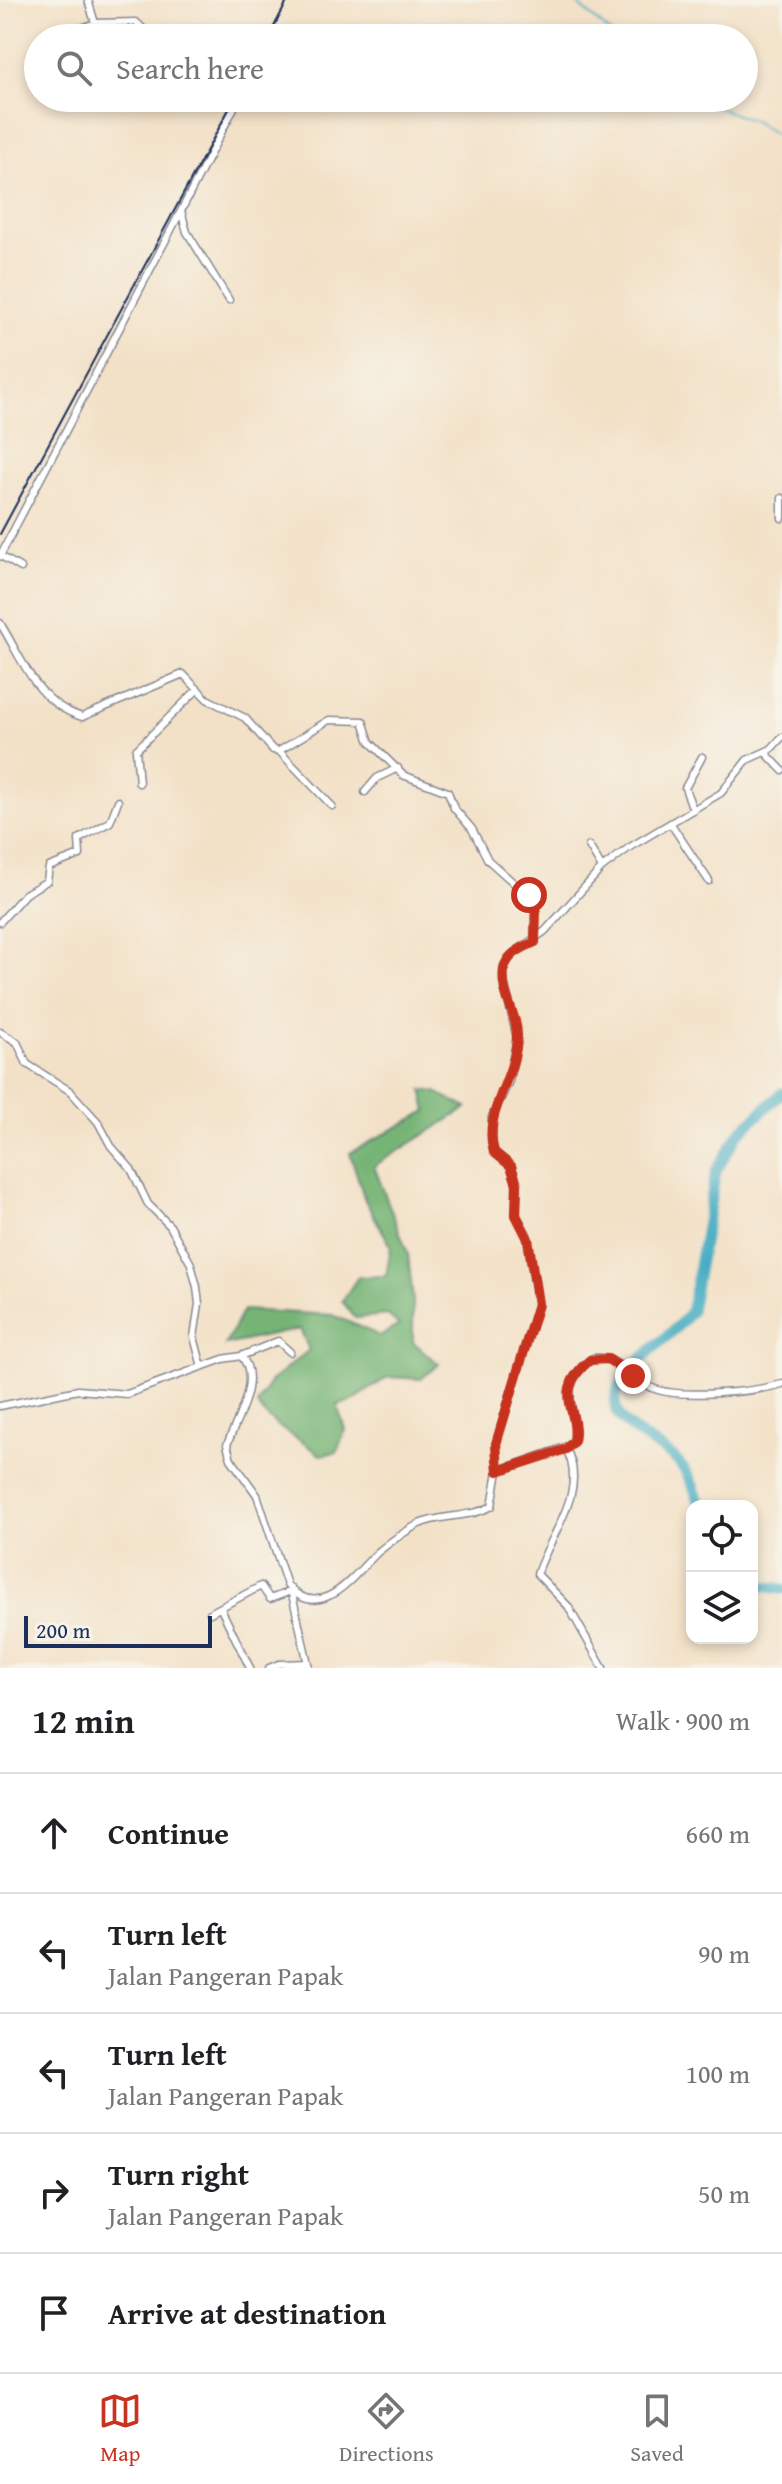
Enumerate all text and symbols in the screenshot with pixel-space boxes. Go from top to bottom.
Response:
search box [24,24,758,112]
icon: search [52,46,96,90]
text: Search here [116,46,264,90]
route start [511,877,547,913]
route end [615,1358,651,1394]
map controls [686,1500,758,1644]
button: locate [686,1500,758,1572]
button: layers [686,1572,758,1644]
scale bar [24,1612,212,1648]
text: 200 m [36,1614,91,1646]
text: 12 min [32,1696,134,1745]
text: Walk · 900 m [616,1701,750,1740]
icon: ahead [32,1811,76,1855]
text: Continue [108,1811,229,1855]
text: 660 m [685,1814,750,1853]
text: Turn left [108,1912,227,1956]
icon: left [32,1931,76,1975]
text: 90 m [698,1934,750,1973]
text: Jalan Pangeran Papak [108,1956,343,1995]
text: Turn left [108,2032,227,2076]
icon: left [32,2051,76,2095]
text: 100 m [685,2054,750,2093]
text: Jalan Pangeran Papak [108,2076,343,2115]
text: Turn right [108,2152,249,2196]
icon: right [32,2171,76,2215]
text: 50 m [698,2174,750,2213]
text: Jalan Pangeran Papak [108,2196,343,2235]
icon: arrive [32,2291,76,2335]
text: Arrive at destination [108,2291,386,2335]
tab: Map [98,2389,142,2469]
tab: Directions [339,2389,434,2469]
tab: Saved [630,2389,684,2469]

